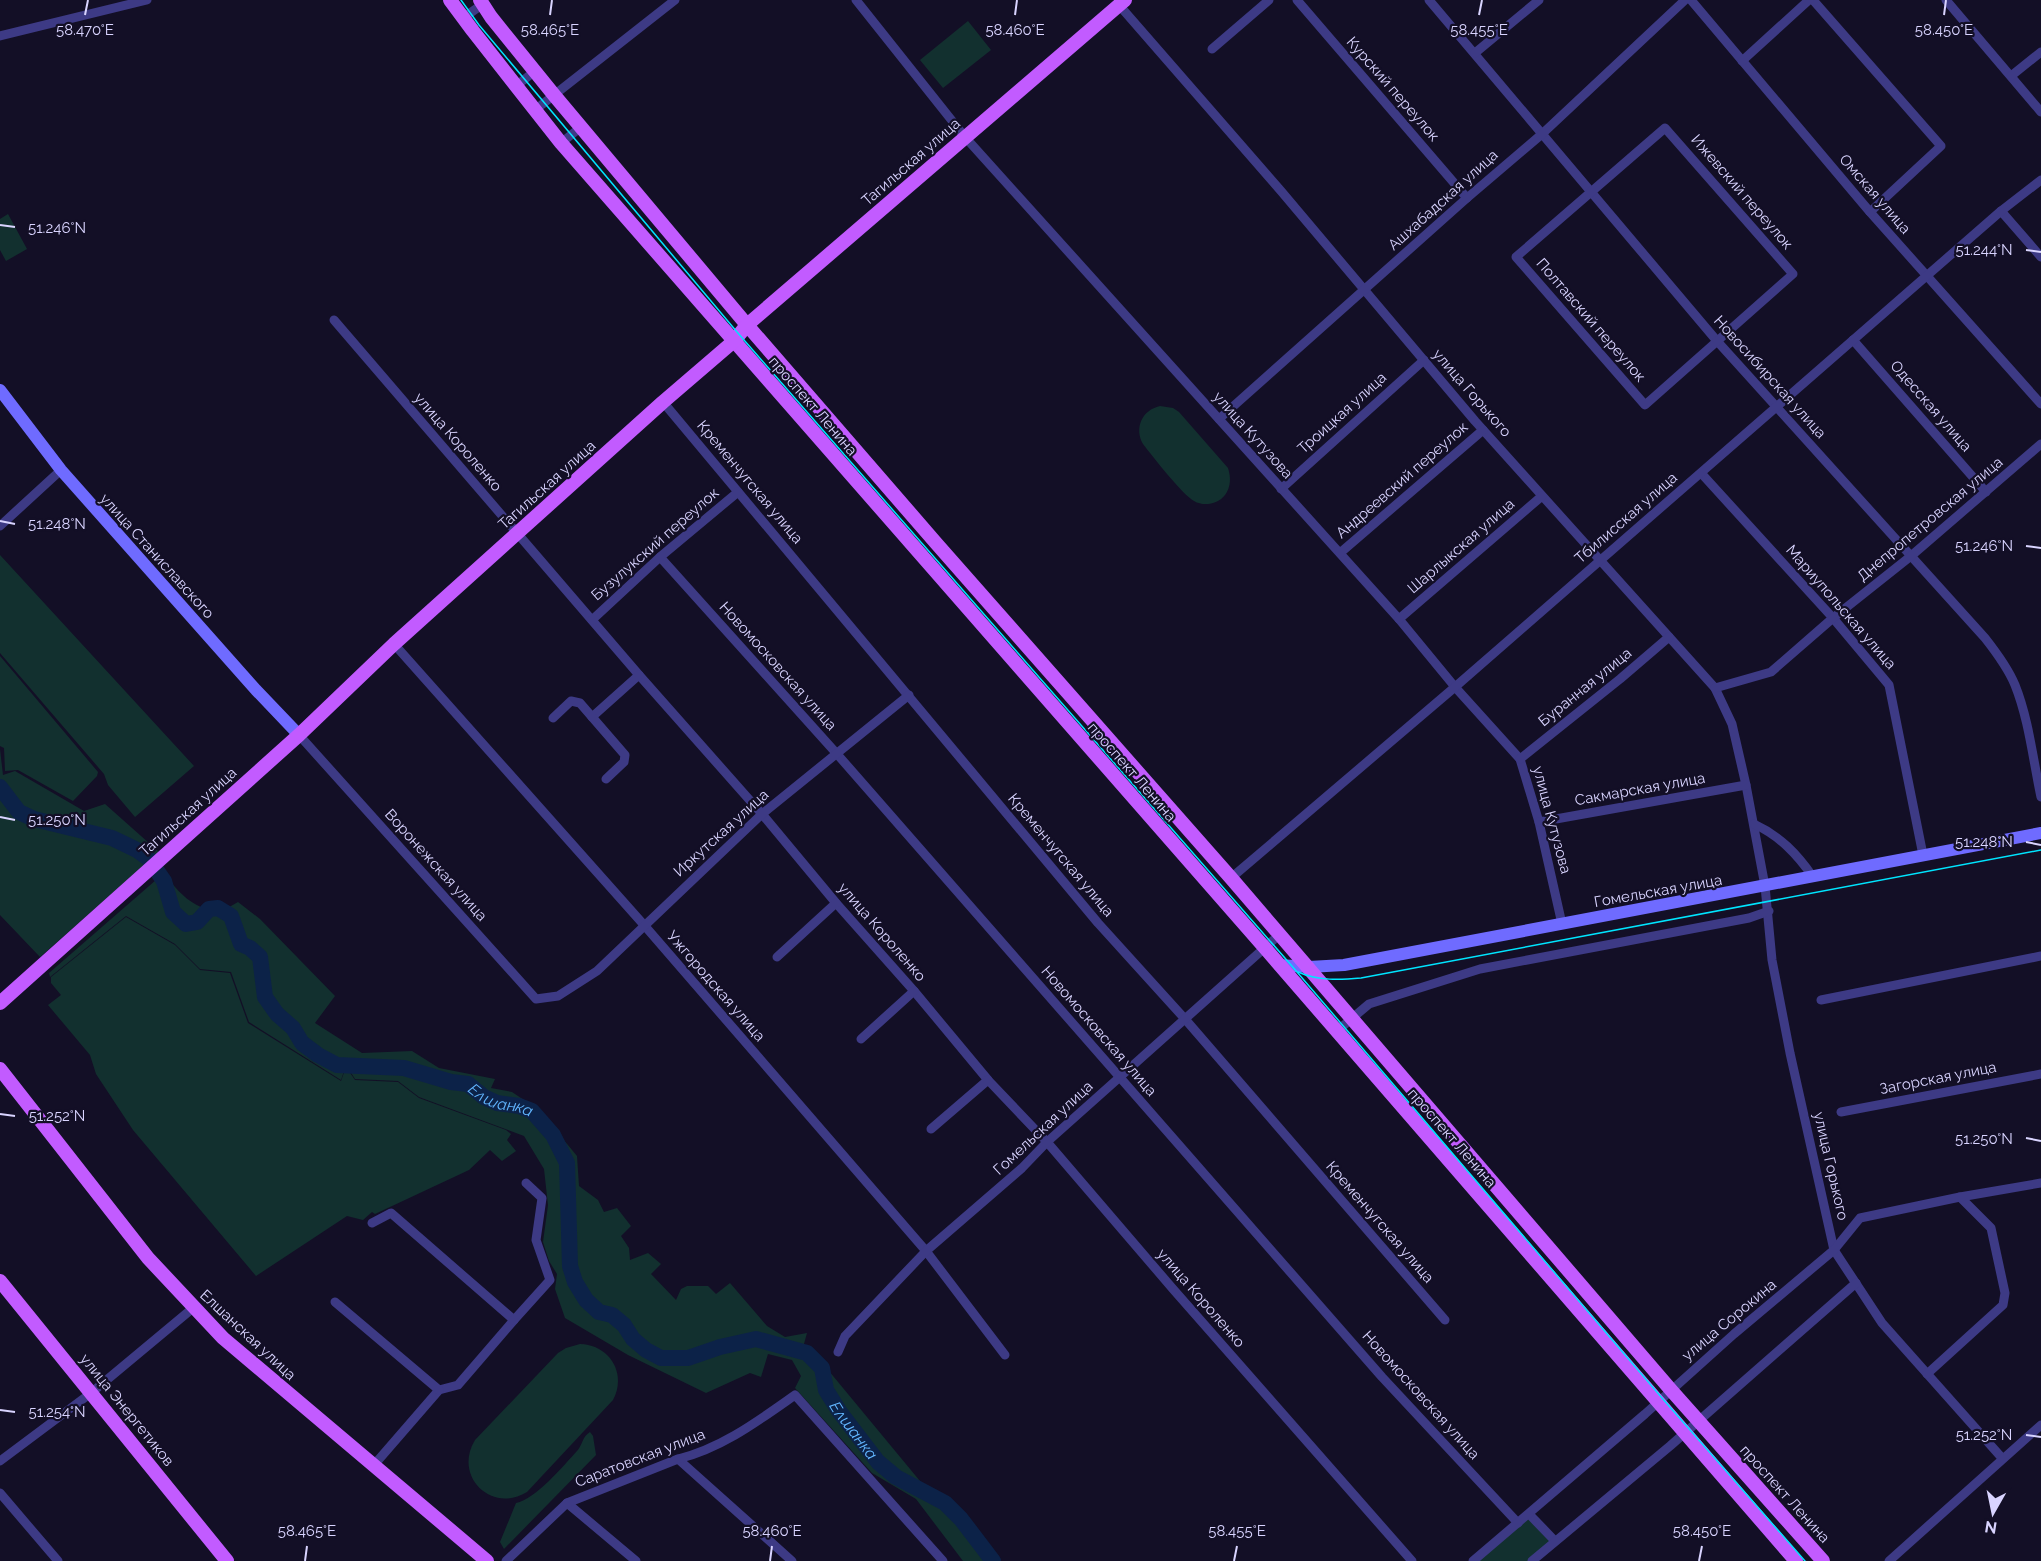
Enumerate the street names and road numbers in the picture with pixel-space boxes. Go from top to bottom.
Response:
street label: Курский переулок [1343,33,1443,145]
street label: Тагильская улица [858,114,964,210]
street label: Ижевский переулок [1687,131,1797,253]
street label: Ашхабадская улица [1384,146,1502,254]
street label: Омская улица [1836,151,1914,237]
street label: Полтавский переулок [1532,255,1650,386]
street label: Новосибирская улица [1710,312,1830,442]
street label: улица Горького [1429,345,1515,441]
street label: проспект Ленина [765,353,861,459]
street label: Одесская улица [1887,357,1975,455]
street label: Троицкая улица [1294,368,1390,458]
street label: улица Кутузова [1209,388,1297,482]
street label: улица Короленко [410,389,506,495]
street label: Кременчугская улица [693,417,807,547]
street label: Андреевский переулок [1332,418,1472,542]
street label: Тагильская улица [495,437,599,533]
street label: Днепропетровская улица [1854,453,2006,585]
street label: Тбилисская улица [1571,469,1681,567]
street label: Бузулукский переулок [587,484,723,604]
street label: улица Станиславского [96,490,218,622]
street label: Шарлыкская улица [1404,495,1518,597]
street label: Мариупольская улица [1782,541,1900,673]
street label: Новомосковская улица [716,598,840,734]
street label: Буранная улица [1535,644,1635,730]
street label: проспект Ленина [1084,719,1180,825]
street label: Тагильская улица [136,764,240,860]
street label: улица Кутузова [1529,764,1575,876]
street label: Сакмарская улица [1573,769,1707,809]
street label: Иркутская улица [670,786,772,880]
street label: Кременчугская улица [1004,790,1118,920]
street label: Воронежская улица [381,805,491,925]
street label: Гомельская улица [1593,871,1723,911]
street label: улица Короленко [834,879,930,985]
street label: Ужгородская улица [663,927,769,1045]
street label: Новомосковская улица [1038,962,1160,1100]
street label: Загорская улица [1878,1058,1998,1098]
street label: Гомельская улица [989,1077,1097,1179]
street label: проспект Ленина [1404,1085,1500,1191]
street label: улица Горького [1810,1110,1852,1222]
street label: Кременчугская улица [1322,1157,1438,1287]
street label: улица Короленко [1153,1245,1249,1351]
street label: улица Сорокина [1678,1275,1780,1365]
street label: Елшанская улица [196,1286,300,1384]
street label: Новомосковская улица [1359,1327,1483,1463]
street label: улица Энергетиков [76,1350,178,1470]
street label: Саратовская улица [573,1425,707,1491]
street label: проспект Ленина [1736,1441,1834,1547]

